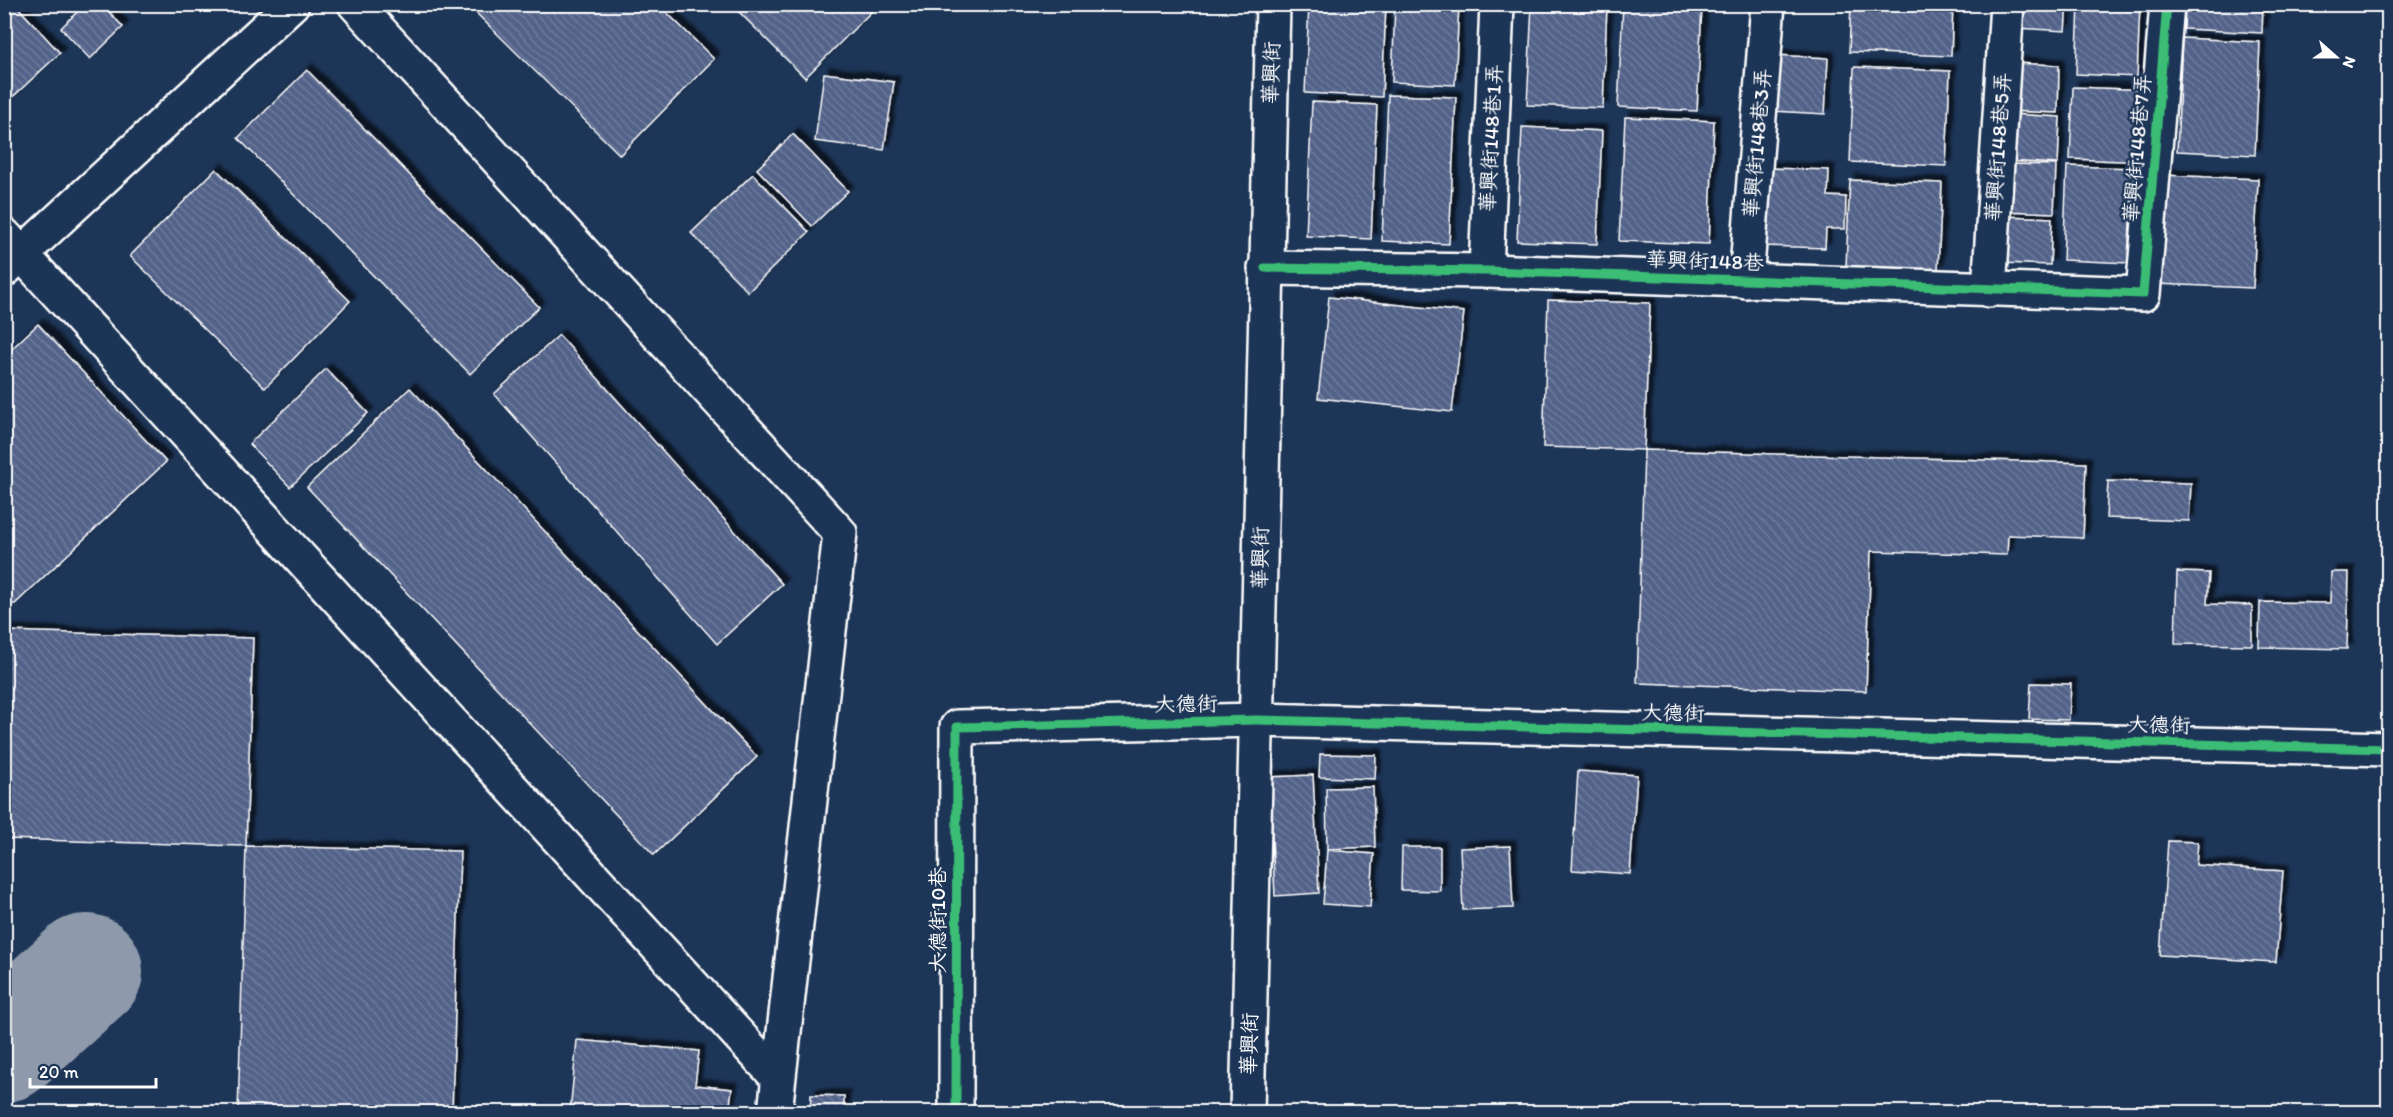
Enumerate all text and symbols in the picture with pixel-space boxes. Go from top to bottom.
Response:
north arrow [2306,27,2366,87]
street label: 華興街 [1257,41,1284,105]
text: N [2339,54,2360,71]
street label: 華興街148巷1弄 [1474,63,1507,213]
street label: 華興街148巷3弄 [1737,67,1776,219]
street label: 華興街148巷5弄 [1980,71,2015,223]
street label: 華興街148巷7弄 [2118,73,2155,223]
street label: 華興街148巷 [1646,246,1764,275]
street label: 華興街 [1246,526,1273,590]
street label: 大德街 [1154,690,1218,717]
street label: 大德街 [1641,699,1705,726]
street label: 大德街 [2127,711,2191,738]
street label: 大德街10巷 [925,867,950,973]
street label: 華興街 [1235,1012,1262,1076]
scale bar [30,1051,156,1089]
text: 20 m [39,1061,79,1083]

